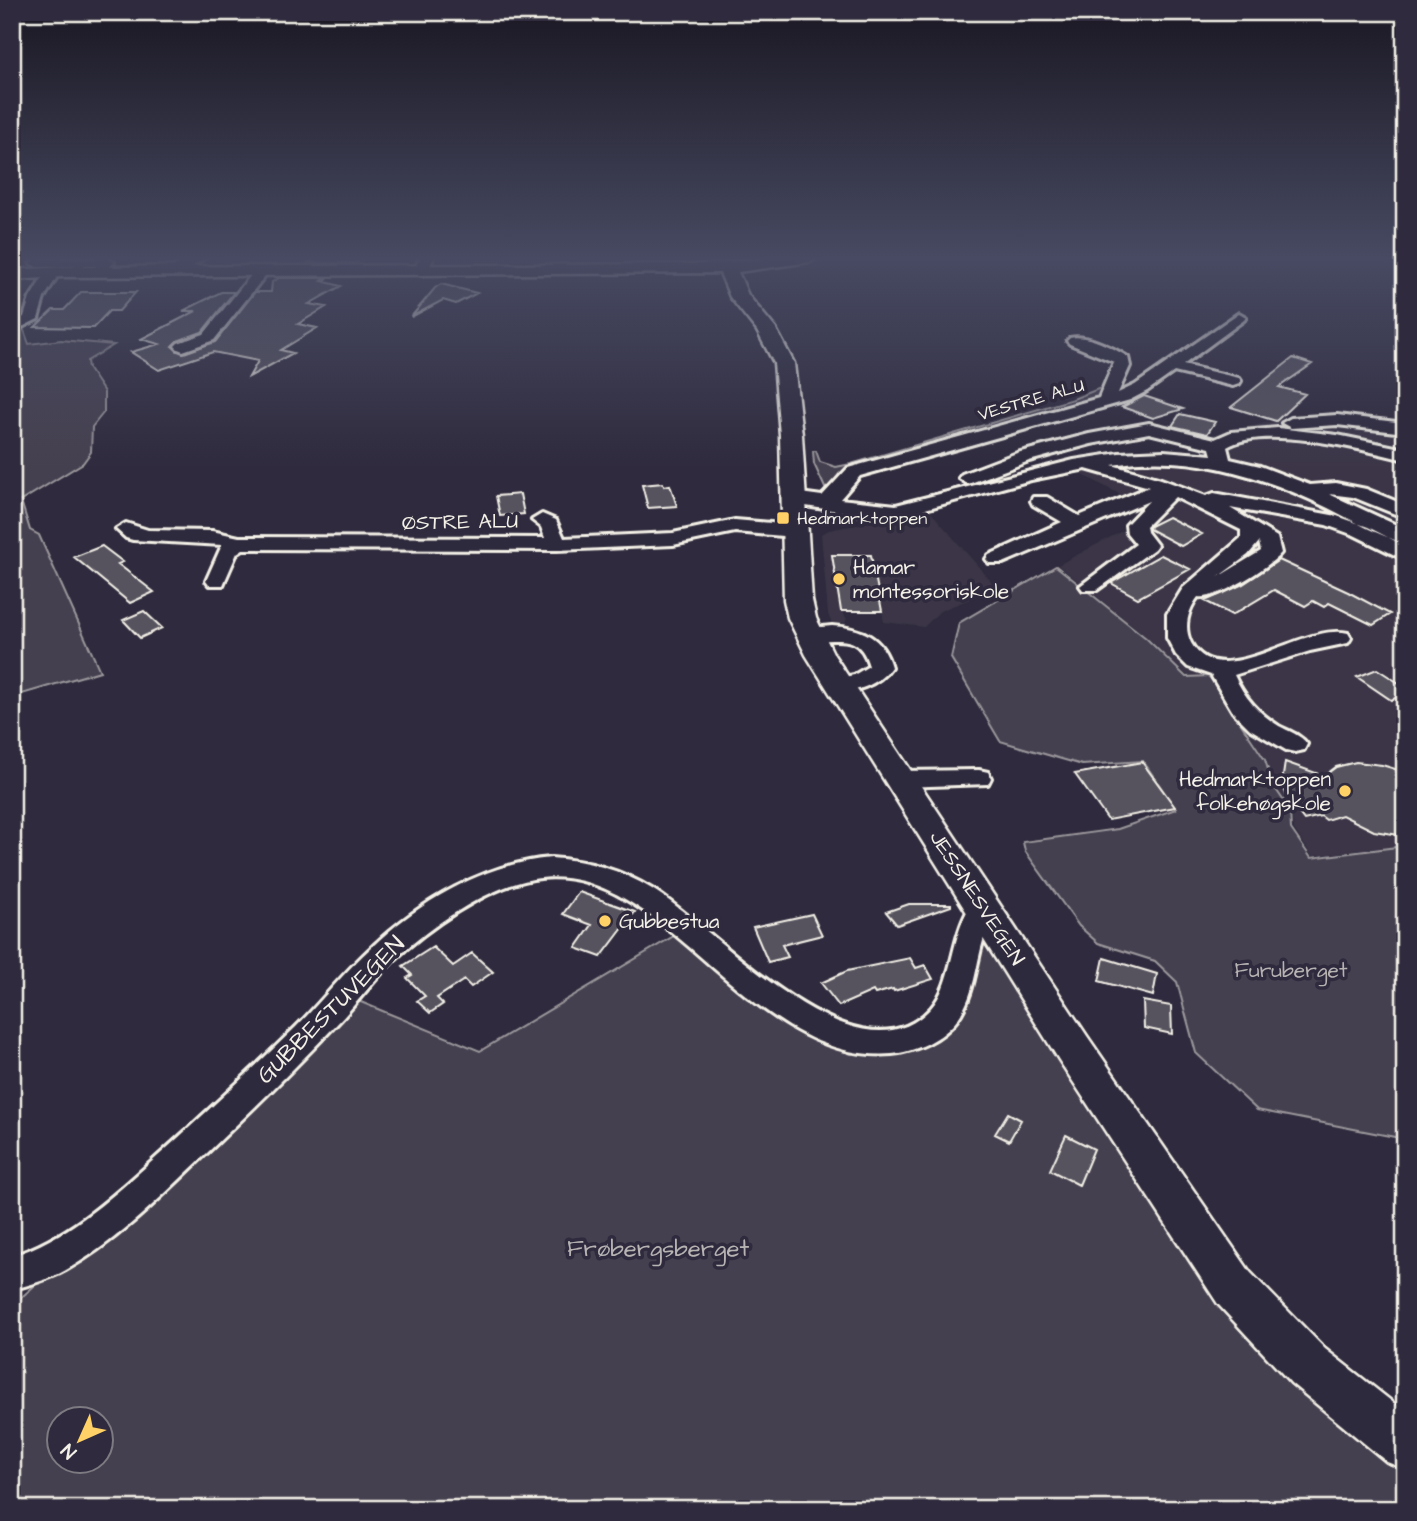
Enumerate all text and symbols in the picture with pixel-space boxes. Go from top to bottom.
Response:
street label: VESTRE ALU [975,373,1087,427]
street label: ØSTRE ALU [402,506,518,538]
place label: Hedmarktoppen [797,506,927,531]
marker: Hedmarktoppen [775,510,791,526]
place label: Hamar montessoriskole [853,553,1009,606]
marker: Hamar montessoriskole [831,571,847,587]
place label: Hedmarktoppen folkehøgskole [1179,765,1331,820]
marker: Hedmarktoppen folkehøgskole [1337,783,1353,799]
street label: JESSNESVEGEN [923,825,1031,971]
place label: Gubbestua [619,907,720,936]
marker: Gubbestua [597,913,613,929]
street label: GUBBESTUVEGEN [249,928,413,1092]
park label: Furuberget [1235,956,1348,987]
park label: Frøbergsberget [567,1232,749,1267]
north arrow [46,1406,116,1476]
text: N [55,1437,83,1465]

